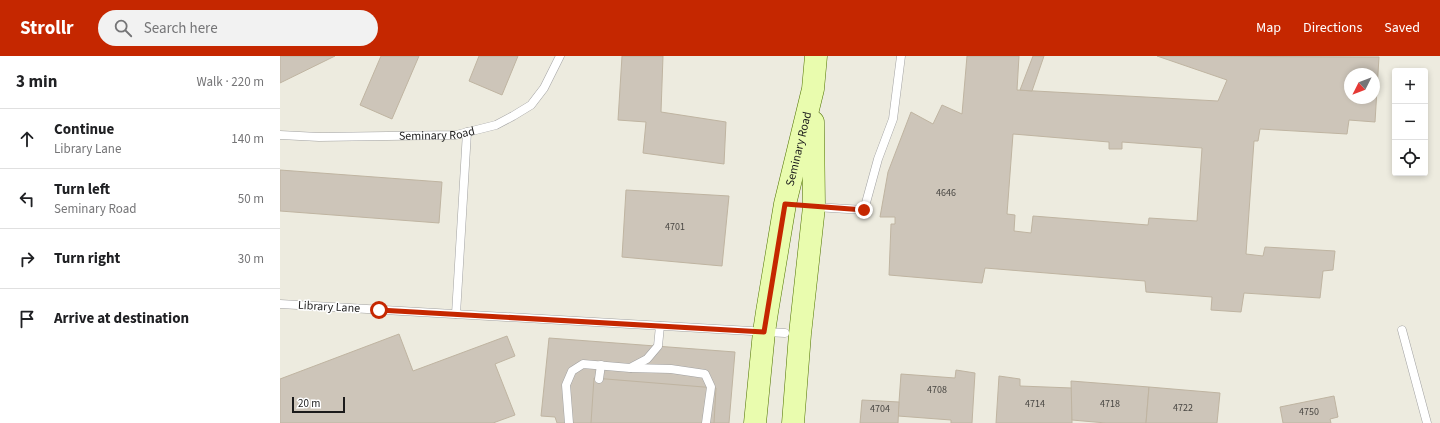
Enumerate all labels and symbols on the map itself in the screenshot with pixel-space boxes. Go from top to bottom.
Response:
north arrow [1344,68,1380,104]
street label: Seminary Road [781,110,816,188]
street label: Seminary Road [399,122,477,144]
house number: 4646 [936,186,956,200]
route end [855,201,873,219]
house number: 4701 [665,220,685,234]
street label: Library Lane [297,297,361,317]
route start [370,301,388,319]
house number: 4708 [927,383,947,397]
scale bar [292,395,345,414]
house number: 4714 [1025,397,1045,411]
house number: 4718 [1100,397,1120,411]
house number: 4722 [1173,401,1193,415]
house number: 4704 [870,402,890,416]
house number: 4750 [1299,405,1319,419]

